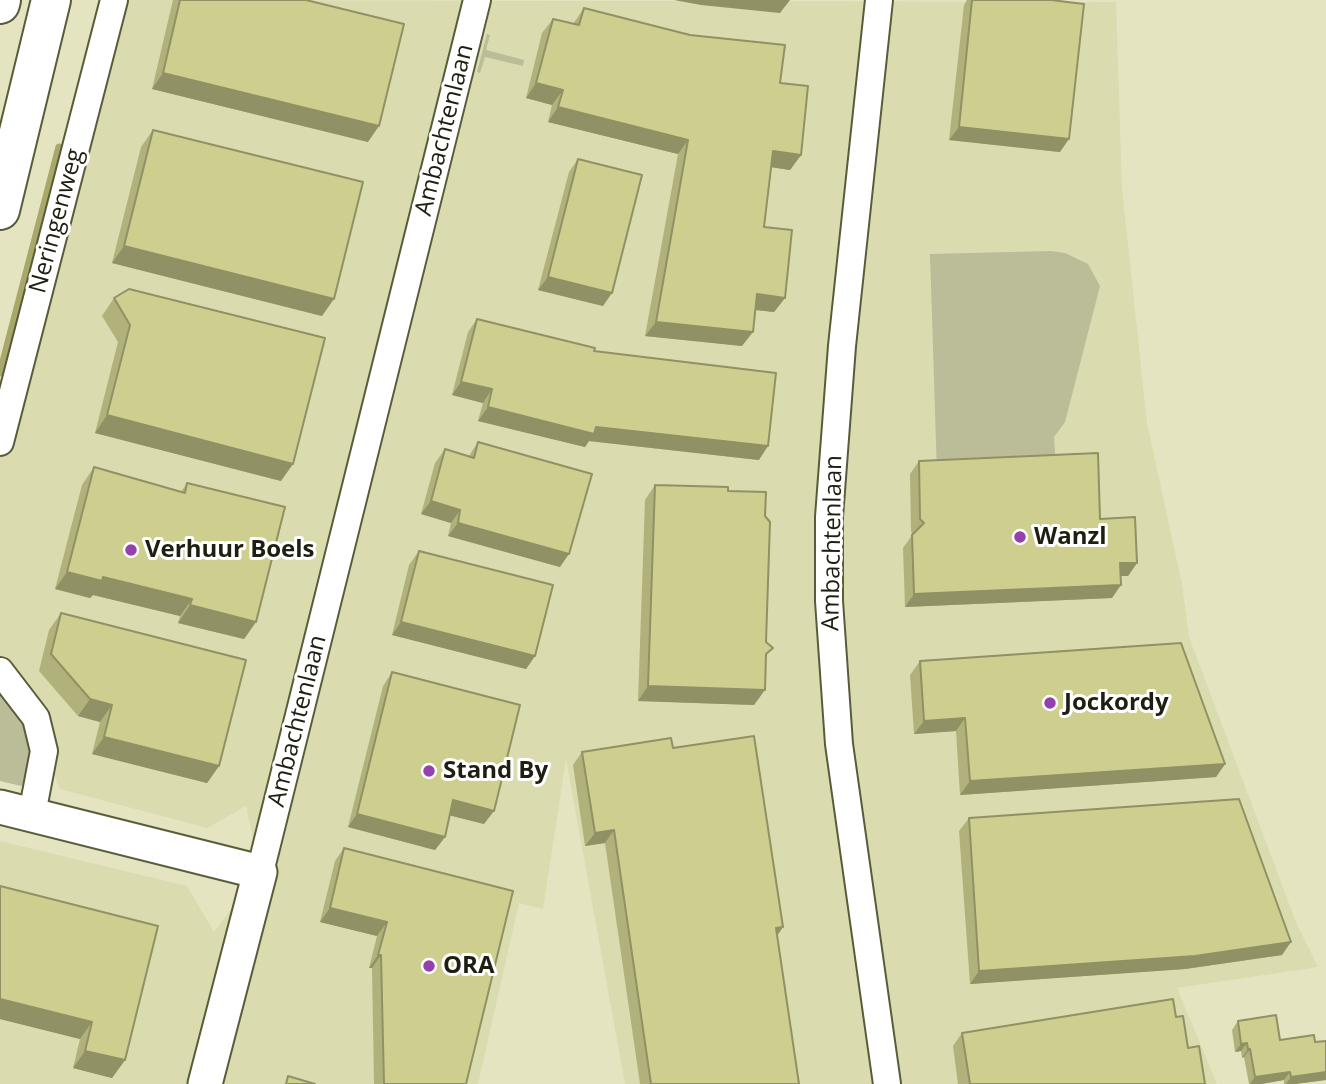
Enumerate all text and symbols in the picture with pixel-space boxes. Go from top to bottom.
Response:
street label: Ambachtenlaan [410,41,480,219]
street label: Neringenweg [24,146,90,296]
street label: Ambachtenlaan [817,455,849,631]
place label: Wanzl [1034,523,1107,551]
marker: Wanzl [1012,529,1028,545]
place label: Verhuur Boels [145,536,315,564]
marker: Verhuur Boels [123,542,139,558]
street label: Ambachtenlaan [263,632,333,810]
place label: Jockordy [1064,689,1169,717]
marker: Jockordy [1042,695,1058,711]
place label: Stand By [443,757,548,785]
marker: Stand By [421,763,437,779]
place label: ORA [443,952,495,980]
marker: ORA [421,958,437,974]

